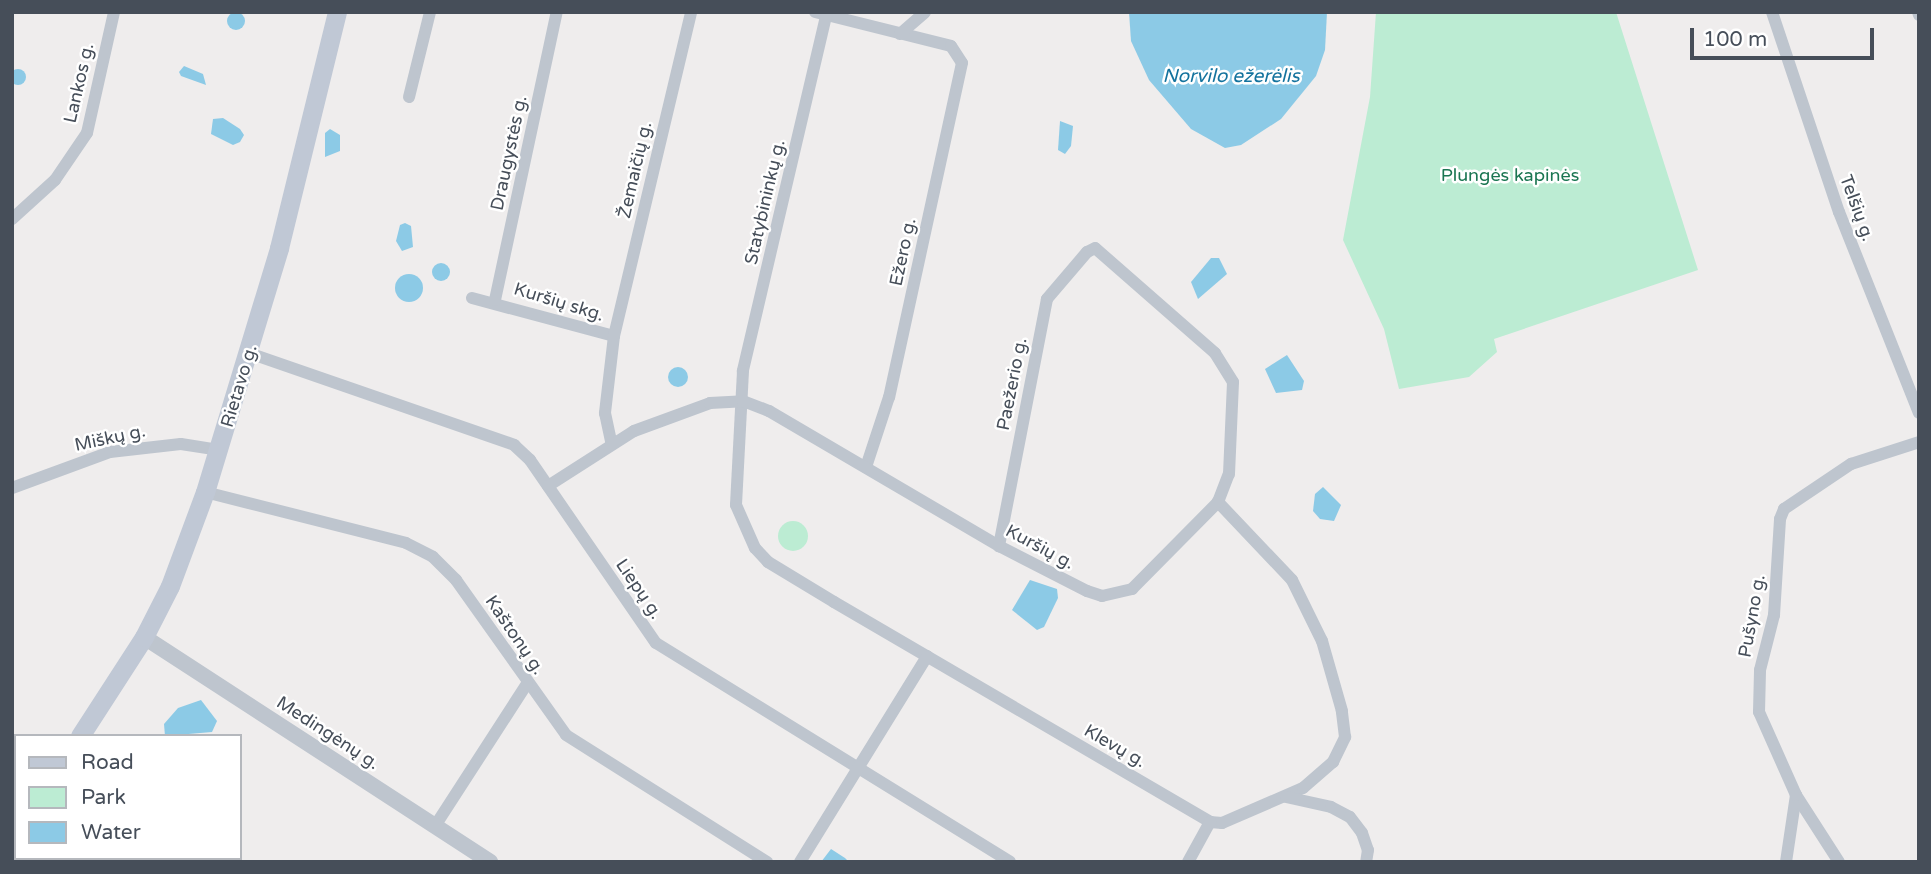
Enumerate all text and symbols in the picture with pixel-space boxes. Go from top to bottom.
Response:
scale bar [1693,14,1877,58]
text: 100 m [1703,27,1767,52]
street label: Lankos g. [59,41,99,125]
water label: Norvilo ežerėlis [1162,66,1300,88]
street label: Draugystės g. [486,93,532,213]
street label: Žemaičių g. [613,120,657,220]
street label: Statybininkų g. [740,137,790,267]
park label: Plungės kapinės [1441,164,1579,186]
street label: Telšių g. [1835,172,1879,244]
street label: Ežero g. [885,216,921,288]
street label: Kuršių skg. [511,278,607,326]
street label: Paežerio g. [992,336,1032,432]
street label: Rietavo g. [216,342,262,430]
street label: Miškų g. [73,420,147,456]
street label: Kuršių g. [1002,520,1078,574]
street label: Liepų g. [611,555,667,623]
street label: Pušyno g. [1734,573,1770,659]
street label: Kaštonų g. [481,591,549,679]
street label: Medingėnų g. [273,692,383,774]
street label: Klevų g. [1080,720,1150,772]
legend [14,734,242,860]
text: Road [81,750,134,775]
text: Park [81,785,126,810]
text: Water [81,820,141,845]

